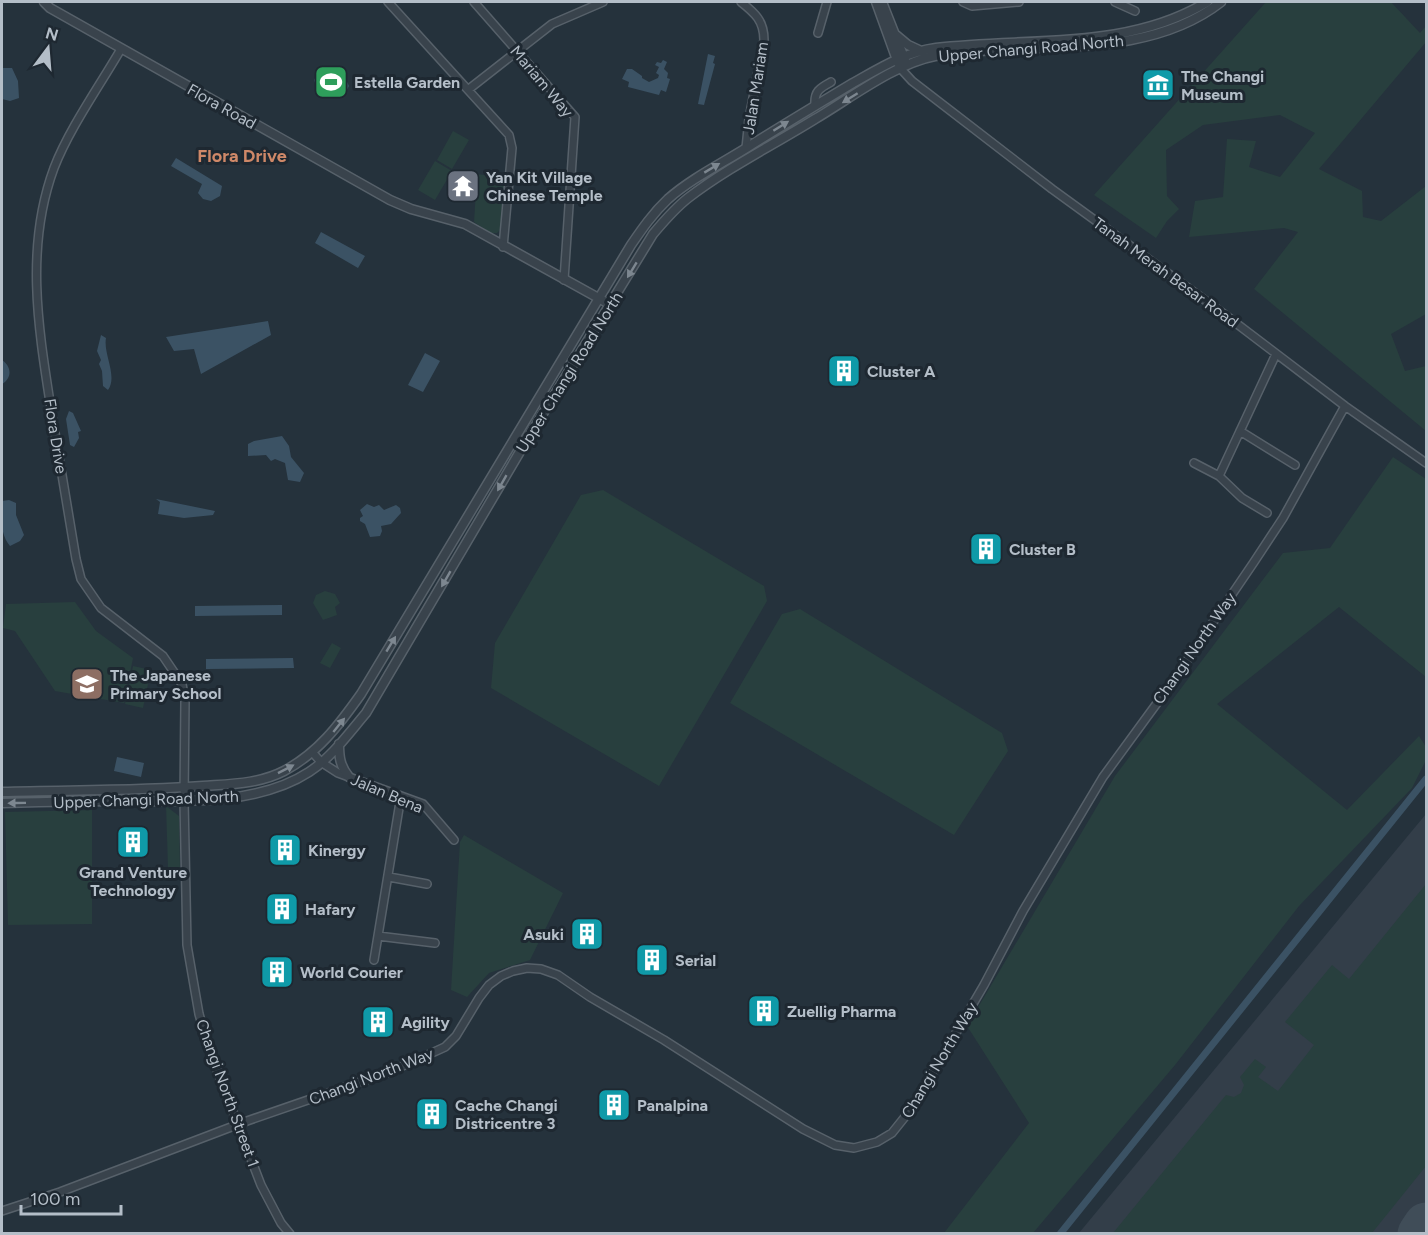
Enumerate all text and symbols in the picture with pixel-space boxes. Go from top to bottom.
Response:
north arrow [18,18,78,78]
text: N [43,23,61,45]
street label: Upper Changi Road North [938,31,1124,66]
street label: Jalan Mariam [739,40,772,136]
street label: Mariam Way [506,42,577,121]
sports icon: Estella Garden [313,64,349,100]
museum icon: The Changi Museum [1140,67,1176,103]
place label: The Changi Museum [1181,67,1264,104]
place label: Estella Garden [354,73,460,92]
street label: Flora Road [184,80,260,133]
one-way arrow [842,92,858,103]
one-way arrow [772,121,789,132]
district label: Flora Drive [197,145,287,167]
one-way arrow [704,163,721,173]
temple icon: Yan Kit Village Chinese Temple [445,168,481,204]
place label: Yan Kit Village Chinese Temple [486,168,603,205]
street label: Tanah Merah Besar Road [1089,213,1242,332]
one-way arrow [627,262,637,279]
street label: Upper Changi Road North [512,288,627,456]
building icon: Cluster A [826,353,862,389]
place label: Cluster A [867,362,936,381]
street label: Flora Drive [40,397,71,475]
one-way arrow [497,475,507,492]
building icon: Cluster B [968,531,1004,567]
place label: Cluster B [1009,540,1076,559]
one-way arrow [441,571,452,587]
street label: Changi North Way [1149,588,1240,708]
one-way arrow [386,635,396,652]
school or university icon: The Japanese Primary School [69,666,105,702]
place label: The Japanese Primary School [110,666,222,703]
one-way arrow [332,717,345,733]
one-way arrow [278,765,295,774]
street label: Jalan Bena [348,770,426,817]
street label: Upper Changi Road North [53,787,239,812]
one-way arrow [8,798,27,807]
building icon: Grand Venture Technology [115,824,151,860]
building icon: Kinergy [267,832,303,868]
place label: Kinergy [308,841,366,860]
place label: Grand Venture Technology [79,863,187,900]
building icon: Hafary [264,891,300,927]
place label: Hafary [305,900,356,919]
building icon: Asuki [569,916,605,952]
place label: Asuki [523,925,564,944]
building icon: Serial [634,942,670,978]
place label: Serial [675,951,716,970]
building icon: World Courier [259,954,295,990]
place label: World Courier [300,963,403,982]
building icon: Zuellig Pharma [746,993,782,1029]
street label: Changi North Way [897,998,982,1122]
place label: Zuellig Pharma [787,1002,896,1021]
building icon: Agility [360,1004,396,1040]
place label: Agility [401,1013,451,1032]
street label: Changi North Street 1 [192,1017,263,1170]
street label: Changi North Way [306,1044,437,1109]
building icon: Panalpina [596,1087,632,1123]
building icon: Cache Changi Districentre 3 [414,1096,450,1132]
place label: Cache Changi Districentre 3 [455,1096,558,1133]
place label: Panalpina [637,1096,708,1115]
scale bar [21,1178,122,1216]
text: 100 m [30,1188,80,1210]

